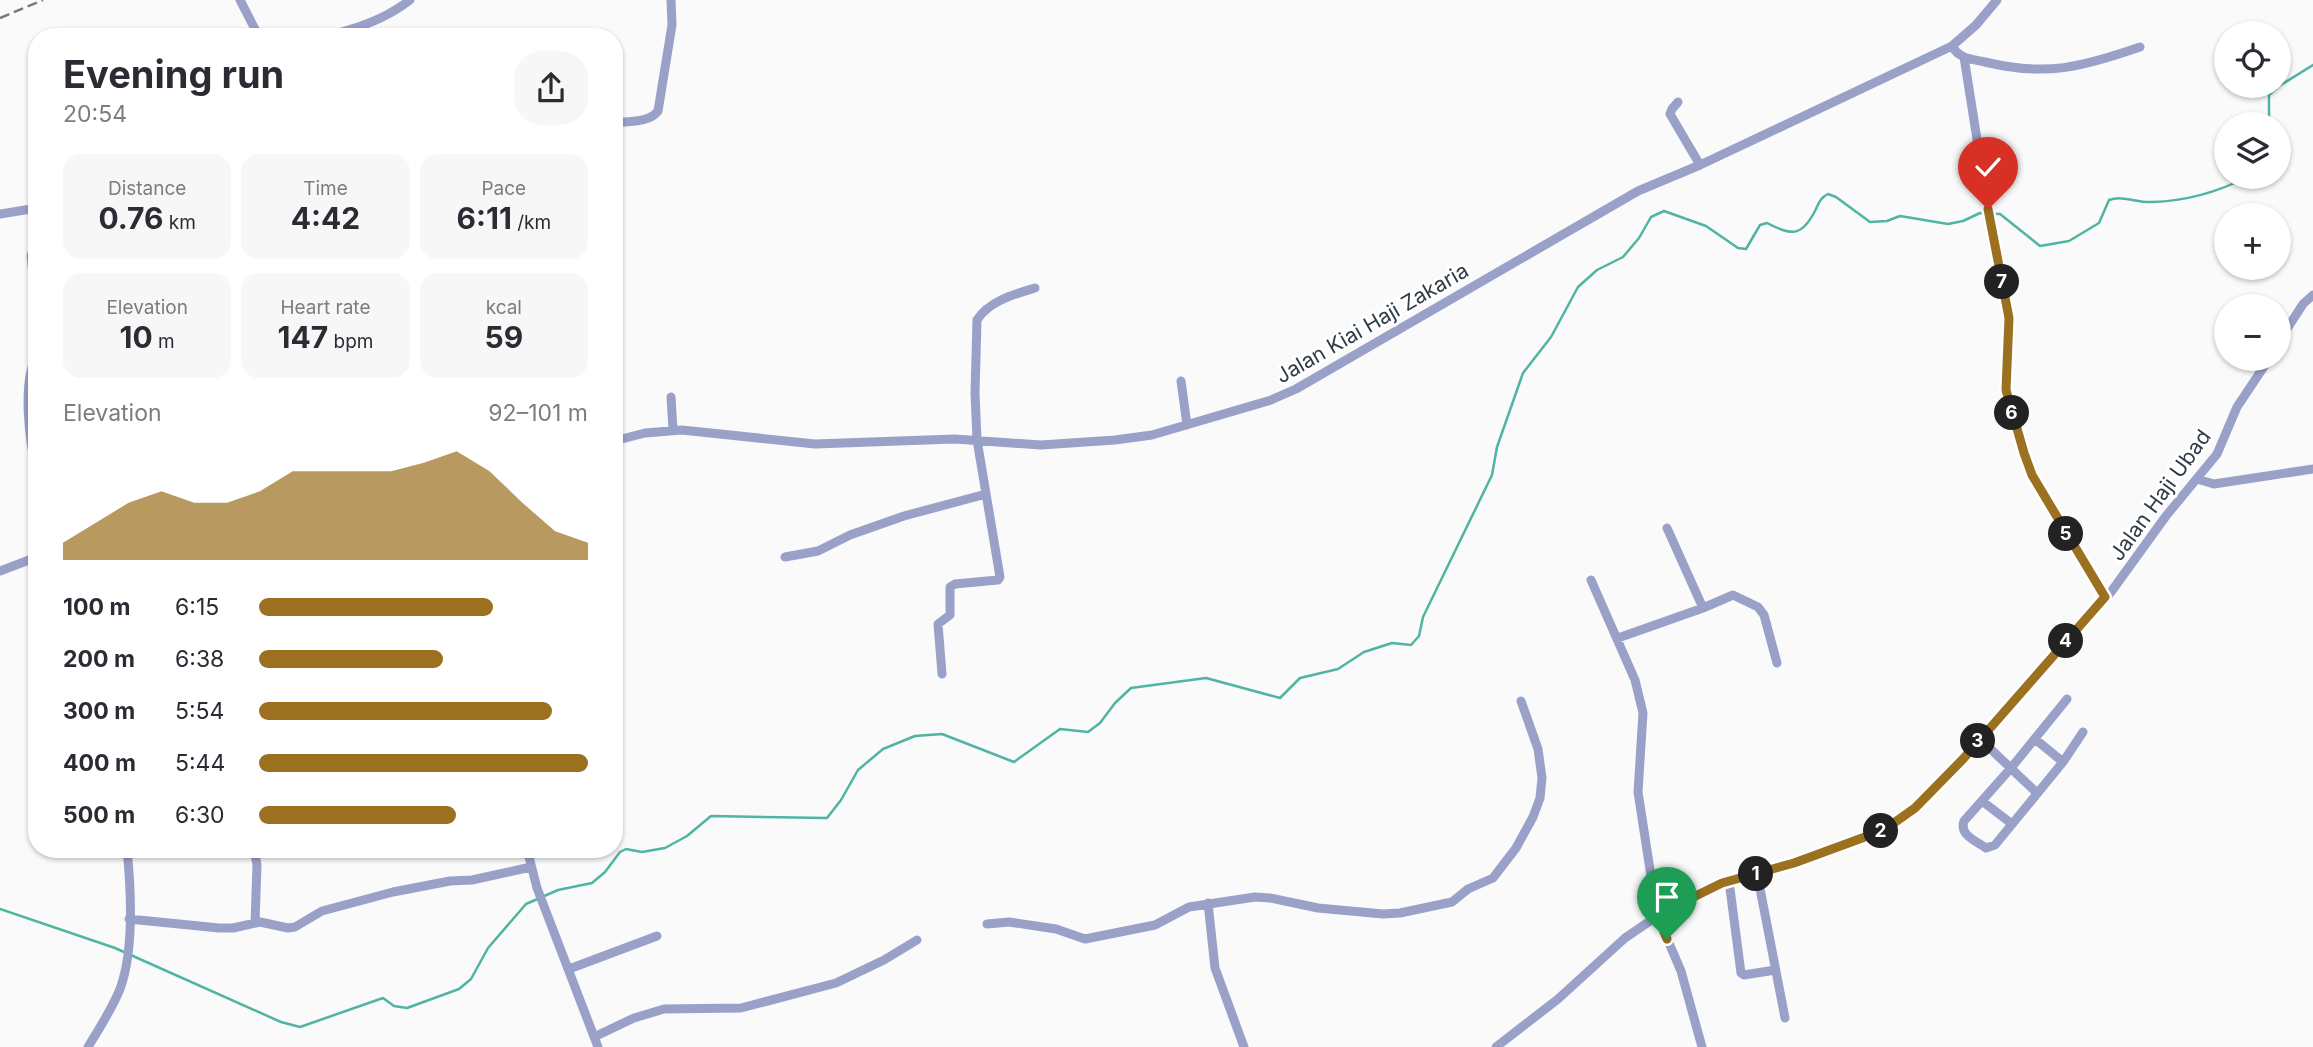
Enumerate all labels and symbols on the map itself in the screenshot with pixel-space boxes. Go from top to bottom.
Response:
pin [1958,137,2018,209]
street label: Jalan Kiai Haji Zakaria [1271,258,1473,388]
pin: 7 [1984,264,2020,300]
pin: 6 [1994,396,2030,430]
street label: Jalan Haji Ubad [2104,425,2216,565]
pin: 5 [2048,516,2084,552]
pin: 4 [2048,624,2084,658]
pin: 3 [1960,724,1996,758]
pin: 2 [1864,814,1898,848]
pin: 1 [1738,856,1774,892]
pin [1637,867,1697,939]

